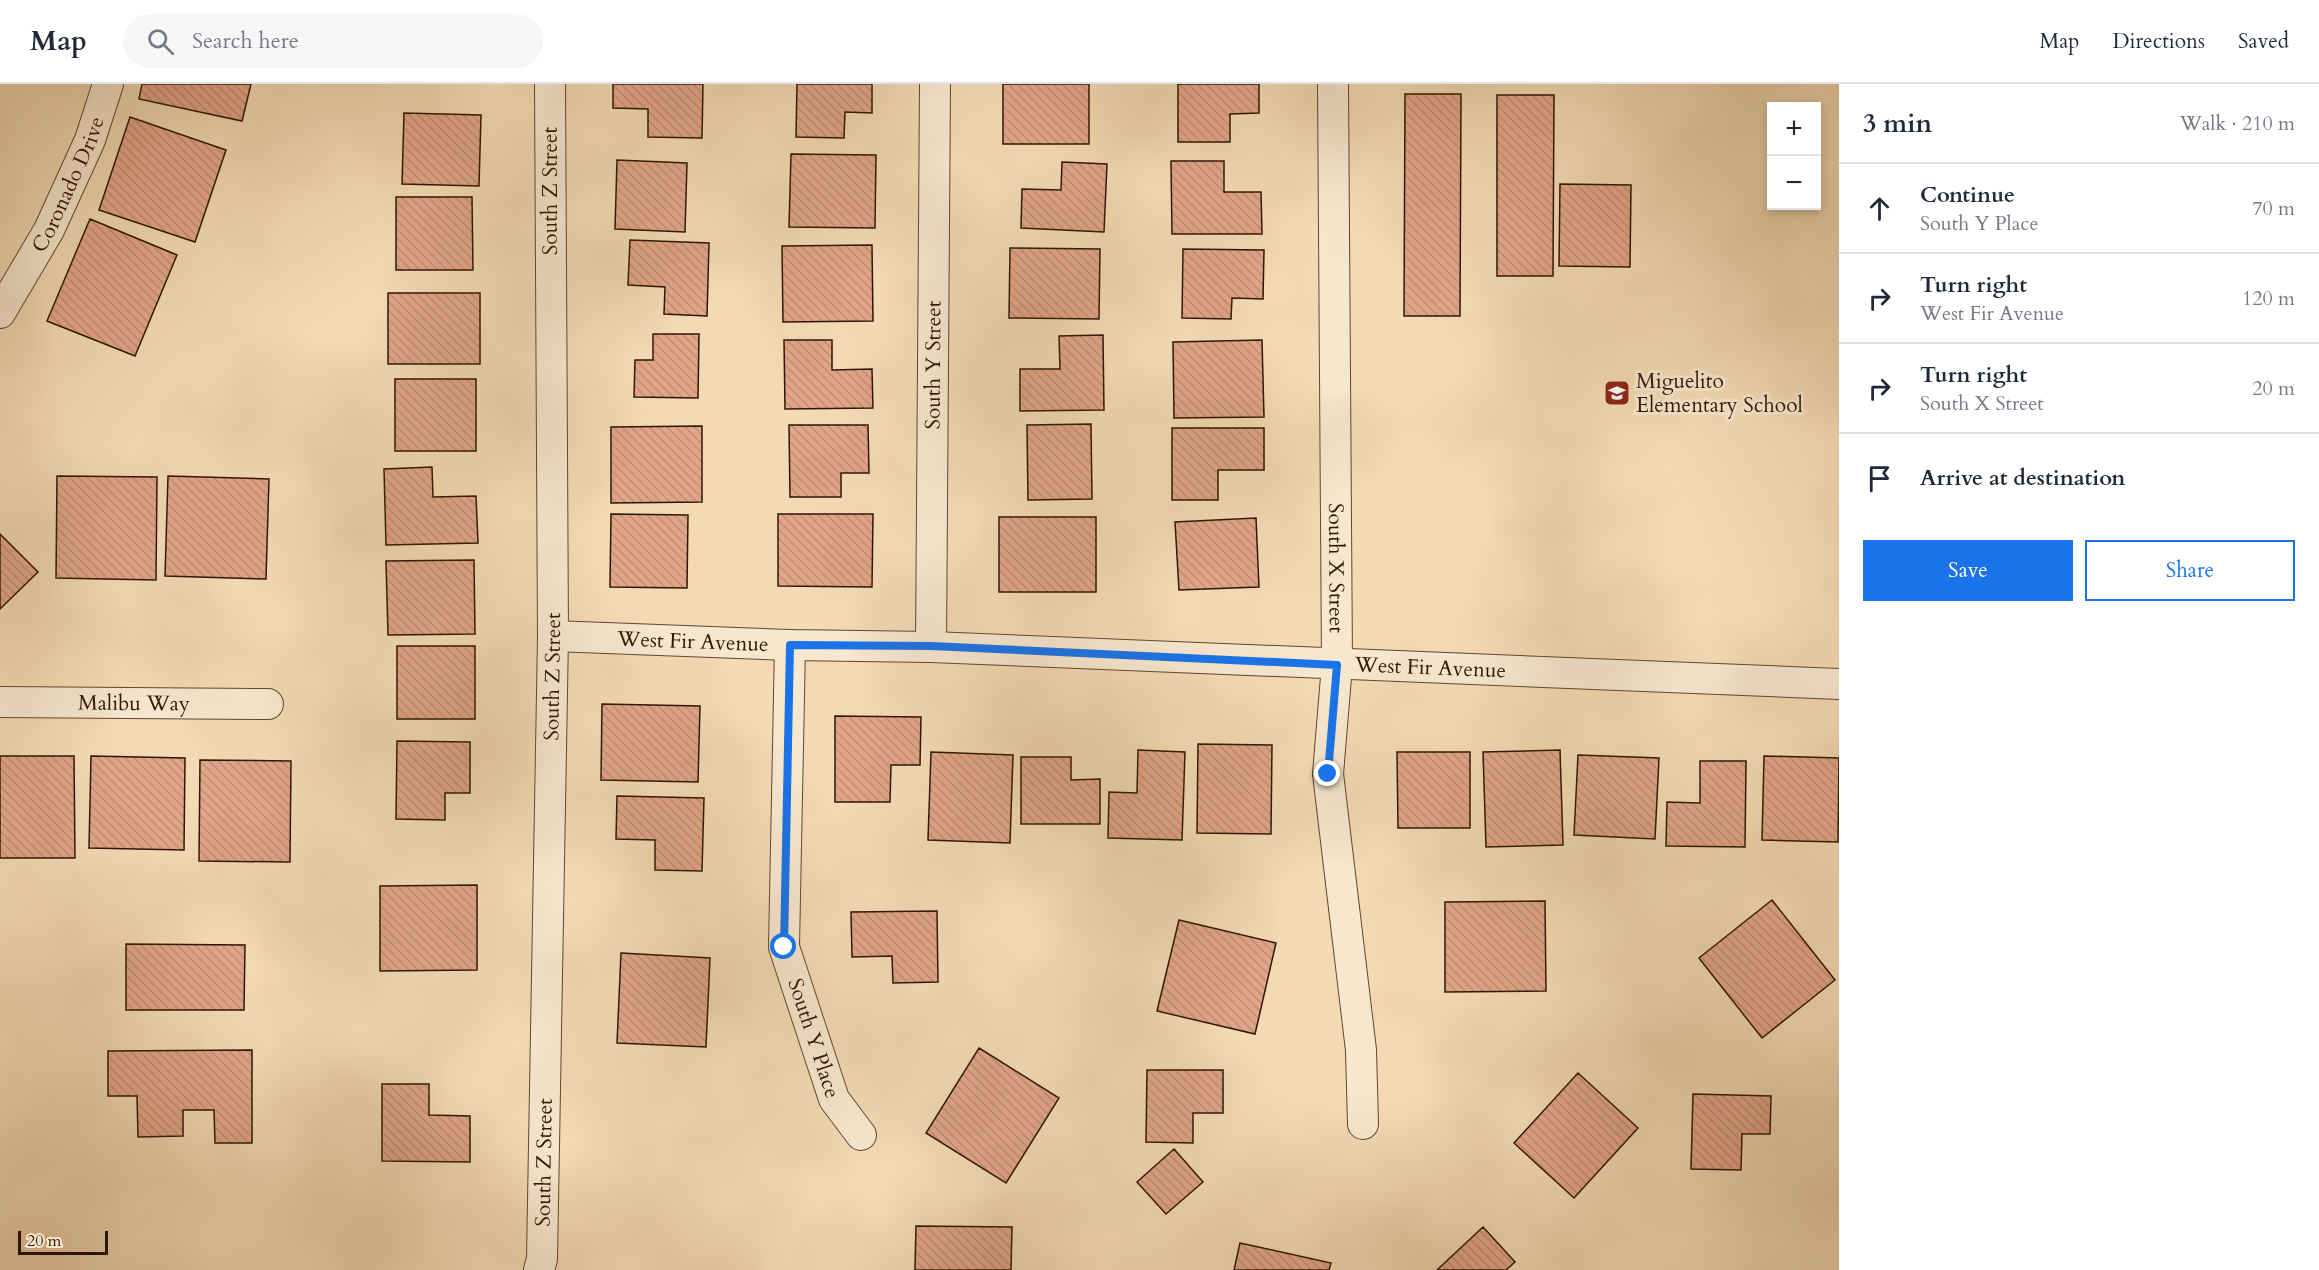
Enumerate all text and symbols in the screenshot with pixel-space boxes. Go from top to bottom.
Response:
search box [123,14,543,68]
text: Map [30,22,87,60]
icon: search [144,25,177,58]
text: Search here [192,26,299,56]
text: Map [2039,27,2079,56]
text: Directions [2112,27,2205,56]
text: Saved [2238,27,2289,56]
map controls [1767,102,1821,210]
button: + [1767,102,1821,156]
text: 3 min [1863,106,1932,141]
text: Walk · 210 m [2180,110,2295,137]
street label: Coronado Drive [25,113,112,258]
street label: South Z Street [536,126,565,255]
button: − [1767,156,1821,210]
text: Continue [1920,180,2015,210]
icon: ahead [1863,192,1896,225]
text: 70 m [2252,195,2295,222]
text: South Y Place [1920,210,2039,237]
text: Turn right [1920,270,2027,300]
icon: right [1863,282,1896,315]
text: 120 m [2242,285,2295,312]
street label: South Y Street [919,300,948,430]
text: West Fir Avenue [1920,300,2064,327]
text: Turn right [1920,360,2027,390]
place label: Miguelito Elementary School [1636,367,1803,420]
icon: right [1863,372,1896,405]
text: 20 m [2252,375,2295,402]
school or university icon: Miguelito Elementary School [1602,378,1632,408]
text: South X Street [1920,390,2044,417]
icon: arrive [1863,462,1896,495]
text: Arrive at destination [1920,463,2125,493]
street label: South X Street [1321,503,1351,633]
button: Save [1863,540,2073,601]
button: Share [2085,540,2295,601]
street label: South Z Street [537,612,568,741]
street label: West Fir Avenue [616,624,769,659]
street label: West Fir Avenue [1353,650,1507,685]
street label: Malibu Way [78,689,190,718]
route end [1314,760,1340,786]
route start [770,933,796,959]
street label: South Y Place [780,975,847,1102]
street label: South Z Street [529,1098,560,1227]
scale bar [18,1228,108,1256]
text: 20 m [27,1230,61,1252]

